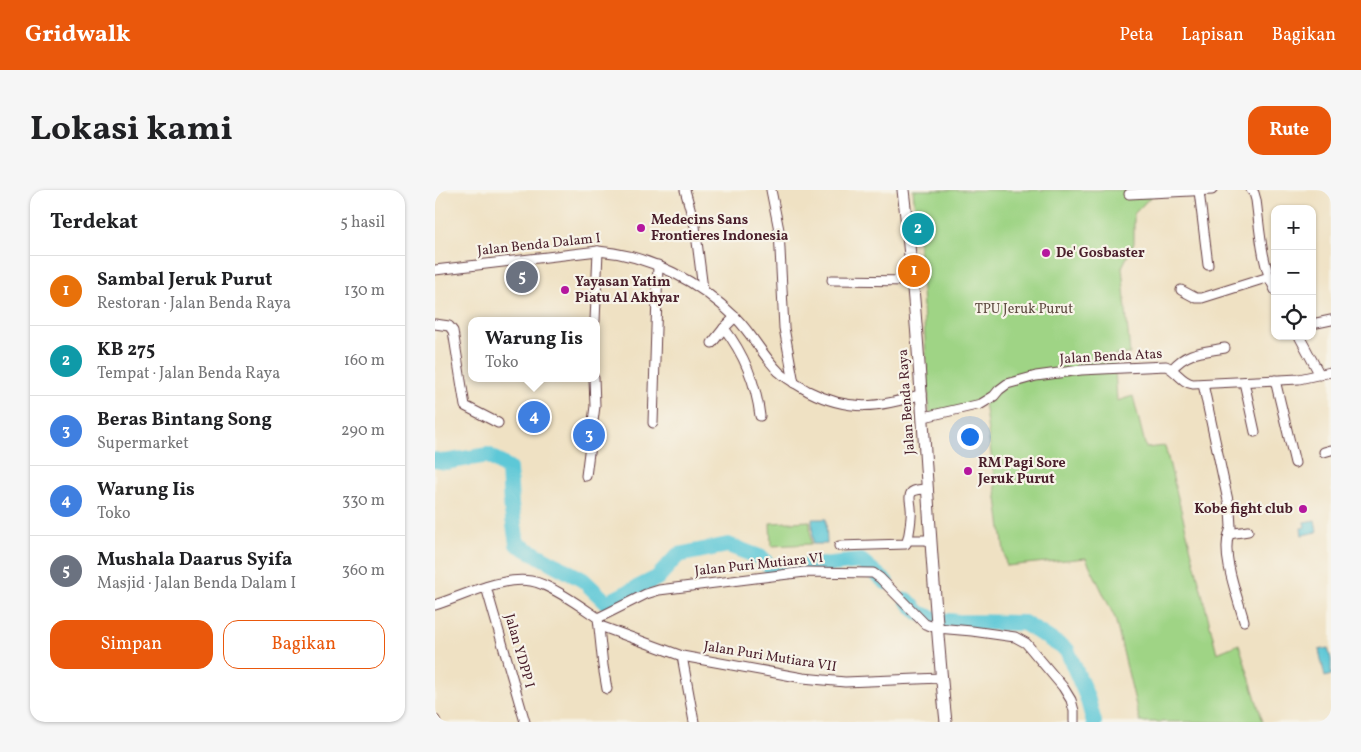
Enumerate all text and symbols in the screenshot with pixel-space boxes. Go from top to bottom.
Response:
text: Gridwalk [25,18,131,52]
text: Peta [1120,23,1153,48]
text: Lapisan [1181,23,1244,48]
text: Bagikan [1272,23,1336,48]
text: Lokasi kami [30,106,233,154]
button: Rute [1248,106,1331,155]
map controls [1271,205,1316,340]
button: + [1271,205,1316,250]
text: Terdekat [50,208,138,237]
pin: 2 [902,210,934,248]
place label: Medecins Sans Frontieres Indonesia [651,211,789,246]
text: 5 hasil [340,212,385,234]
marker: Medecins Sans Frontieres Indonesia [635,222,647,234]
street label: Jalan Benda Dalam I [476,229,602,261]
place label: De' Gosbaster [1056,244,1145,263]
marker: De' Gosbaster [1040,247,1052,259]
button: − [1271,250,1316,295]
pin: 1 [898,252,930,290]
pin: 5 [506,258,538,296]
text: Sambal Jeruk Purut [97,267,272,293]
place label: Yayasan Yatim Piatu Al Akhyar [575,273,680,308]
text: 1 [63,280,69,302]
text: 130 m [344,280,385,302]
marker: Yayasan Yatim Piatu Al Akhyar [559,284,571,296]
text: Restoran · Jalan Benda Raya [97,293,291,315]
button: locate [1271,295,1316,340]
park label: TPU Jeruk Purut [975,300,1073,319]
popup [468,317,600,382]
text: Warung Iis [485,326,583,352]
text: KB 275 [97,337,155,363]
street label: Jalan Benda Atas [1059,345,1163,369]
street label: Jalan Benda Raya [894,348,920,456]
text: 2 [62,350,70,372]
text: 160 m [344,350,385,372]
text: Toko [485,352,519,374]
text: Tempat · Jalan Benda Raya [97,363,280,385]
pin: 4 [518,398,550,436]
text: Beras Bintang Song [97,407,272,433]
pin: 3 [573,416,605,454]
text: 3 [62,420,70,442]
text: 290 m [341,420,385,442]
your location [957,424,983,450]
text: Supermarket [97,433,189,455]
place label: RM Pagi Sore Jeruk Purut [977,454,1066,489]
marker: RM Pagi Sore Jeruk Purut [962,465,974,477]
text: Warung Iis [97,477,195,503]
text: 4 [61,490,71,512]
text: 330 m [342,490,385,512]
place label: Kobe fight club [1194,500,1293,519]
text: Toko [97,503,131,525]
marker: Kobe fight club [1297,503,1309,515]
text: Mushala Daarus Syifa [97,547,292,573]
street label: Jalan Puri Mutiara VI [694,549,824,581]
text: 5 [62,560,70,582]
text: 360 m [342,560,385,582]
text: Masjid · Jalan Benda Dalam I [97,573,296,595]
street label: Jalan YDPP I [499,612,539,690]
button: Simpan [50,620,213,669]
button: Bagikan [223,620,385,669]
street label: Jalan Puri Mutiara VII [702,637,838,677]

